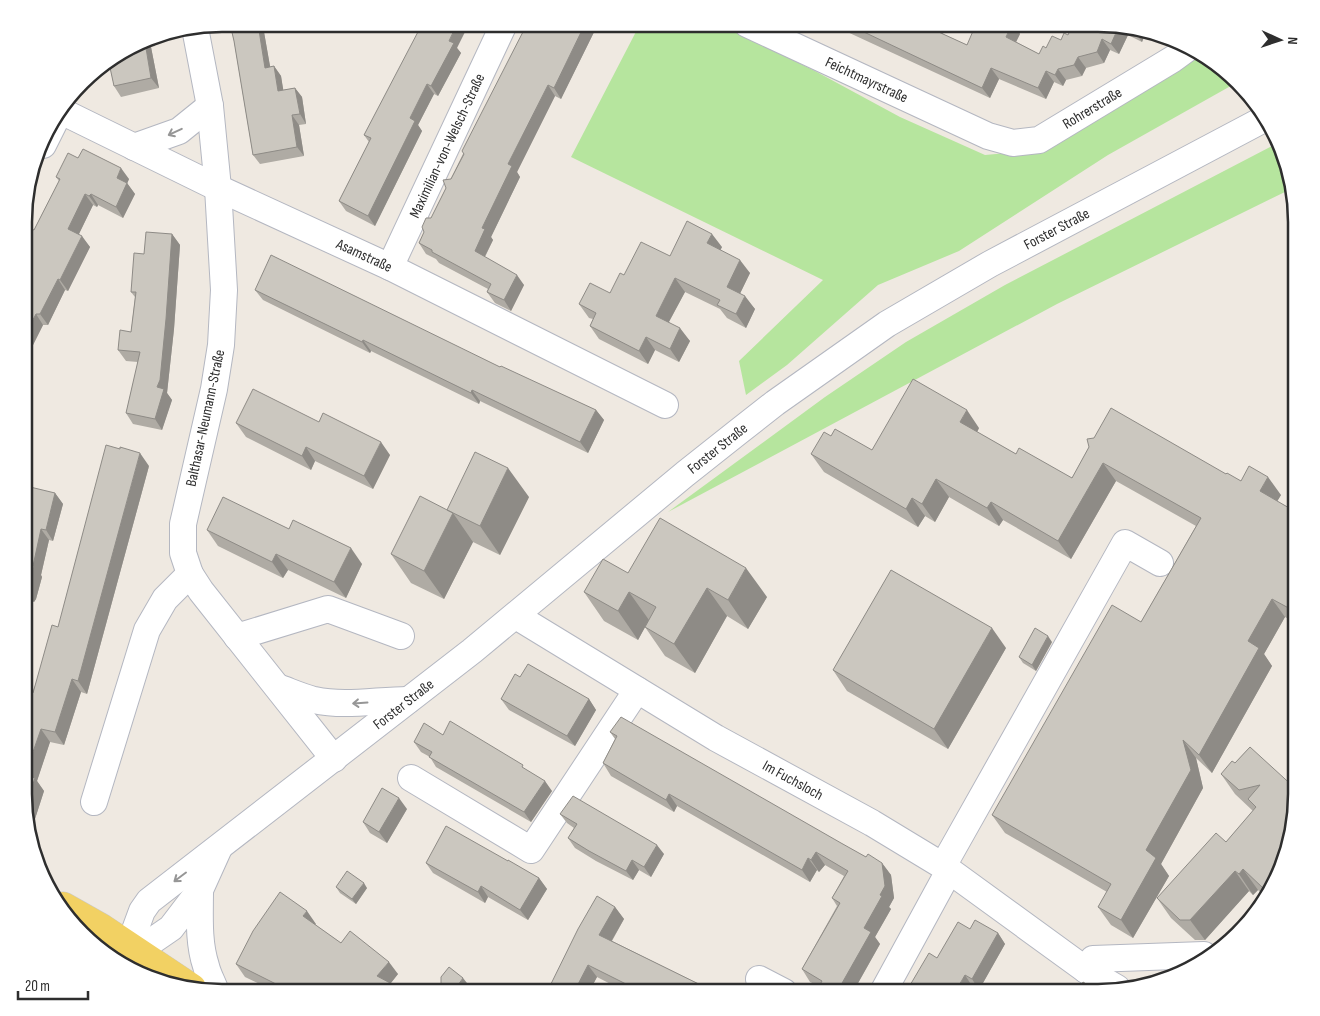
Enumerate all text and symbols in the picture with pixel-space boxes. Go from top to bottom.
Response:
north arrow [1255,15,1305,65]
text: N [1284,36,1301,45]
street label: Feichtmayrstraße [822,53,911,107]
street label: Maximilian-von-Welsch-Straße [405,71,489,221]
street label: Rohrerstraße [1059,83,1125,133]
one-way arrow [167,127,182,137]
street label: Forster Straße [1021,204,1093,254]
street label: Asamstraße [332,234,395,277]
street label: Balthasar-Neumann-Straße [182,348,229,488]
street label: Forster Straße [684,419,752,478]
street label: Forster Straße [370,675,438,734]
one-way arrow [352,698,368,707]
street label: Im Fuchsloch [759,756,826,805]
one-way arrow [174,871,187,882]
scale bar [18,968,88,1000]
text: 20 m [25,977,50,996]

